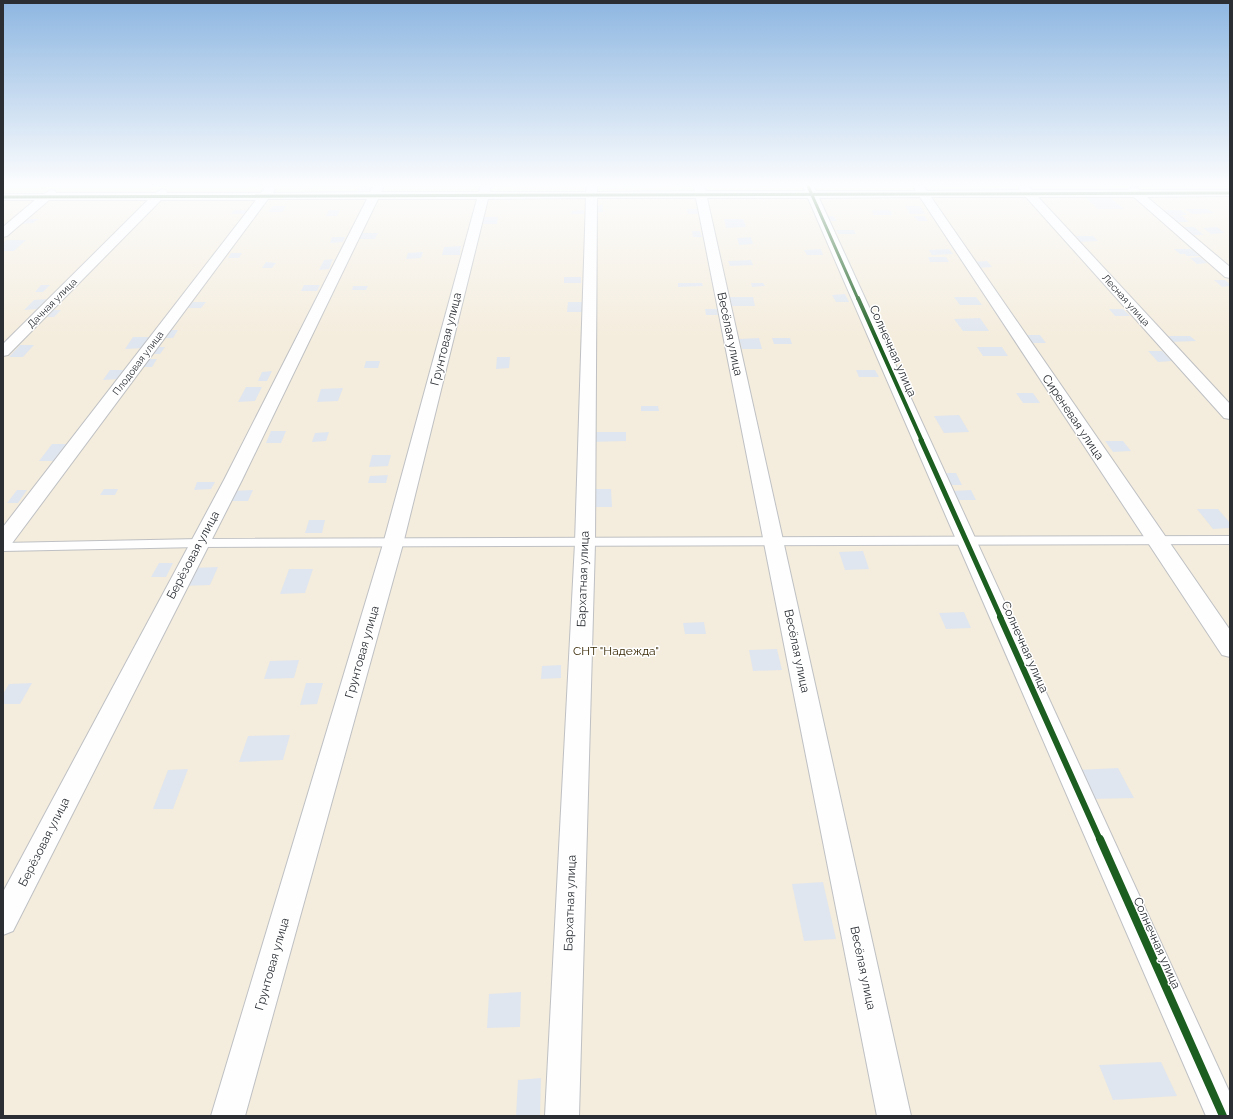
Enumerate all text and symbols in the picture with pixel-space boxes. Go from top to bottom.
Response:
street label: Лесная улица [1100,272,1152,328]
street label: Дачная улица [25,276,79,330]
street label: Грунтовая улица [428,291,464,387]
street label: Весёлая улица [714,291,746,377]
street label: Солнечная улица [866,303,920,399]
street label: Плодовая улица [110,329,166,397]
street label: Сиреневая улица [1039,372,1107,462]
street label: Берёзовая улица [164,509,222,601]
street label: Бархатная улица [574,531,592,627]
street label: Солнечная улица [998,599,1052,695]
street label: Грунтовая улица [342,604,382,700]
street label: Весёлая улица [781,608,813,694]
park label: СНТ "Надежда" [573,644,659,658]
street label: Берёзовая улица [16,795,72,889]
street label: Бархатная улица [561,855,579,951]
street label: Солнечная улица [1130,895,1184,991]
street label: Грунтовая улица [252,916,292,1012]
street label: Весёлая улица [847,925,879,1011]

